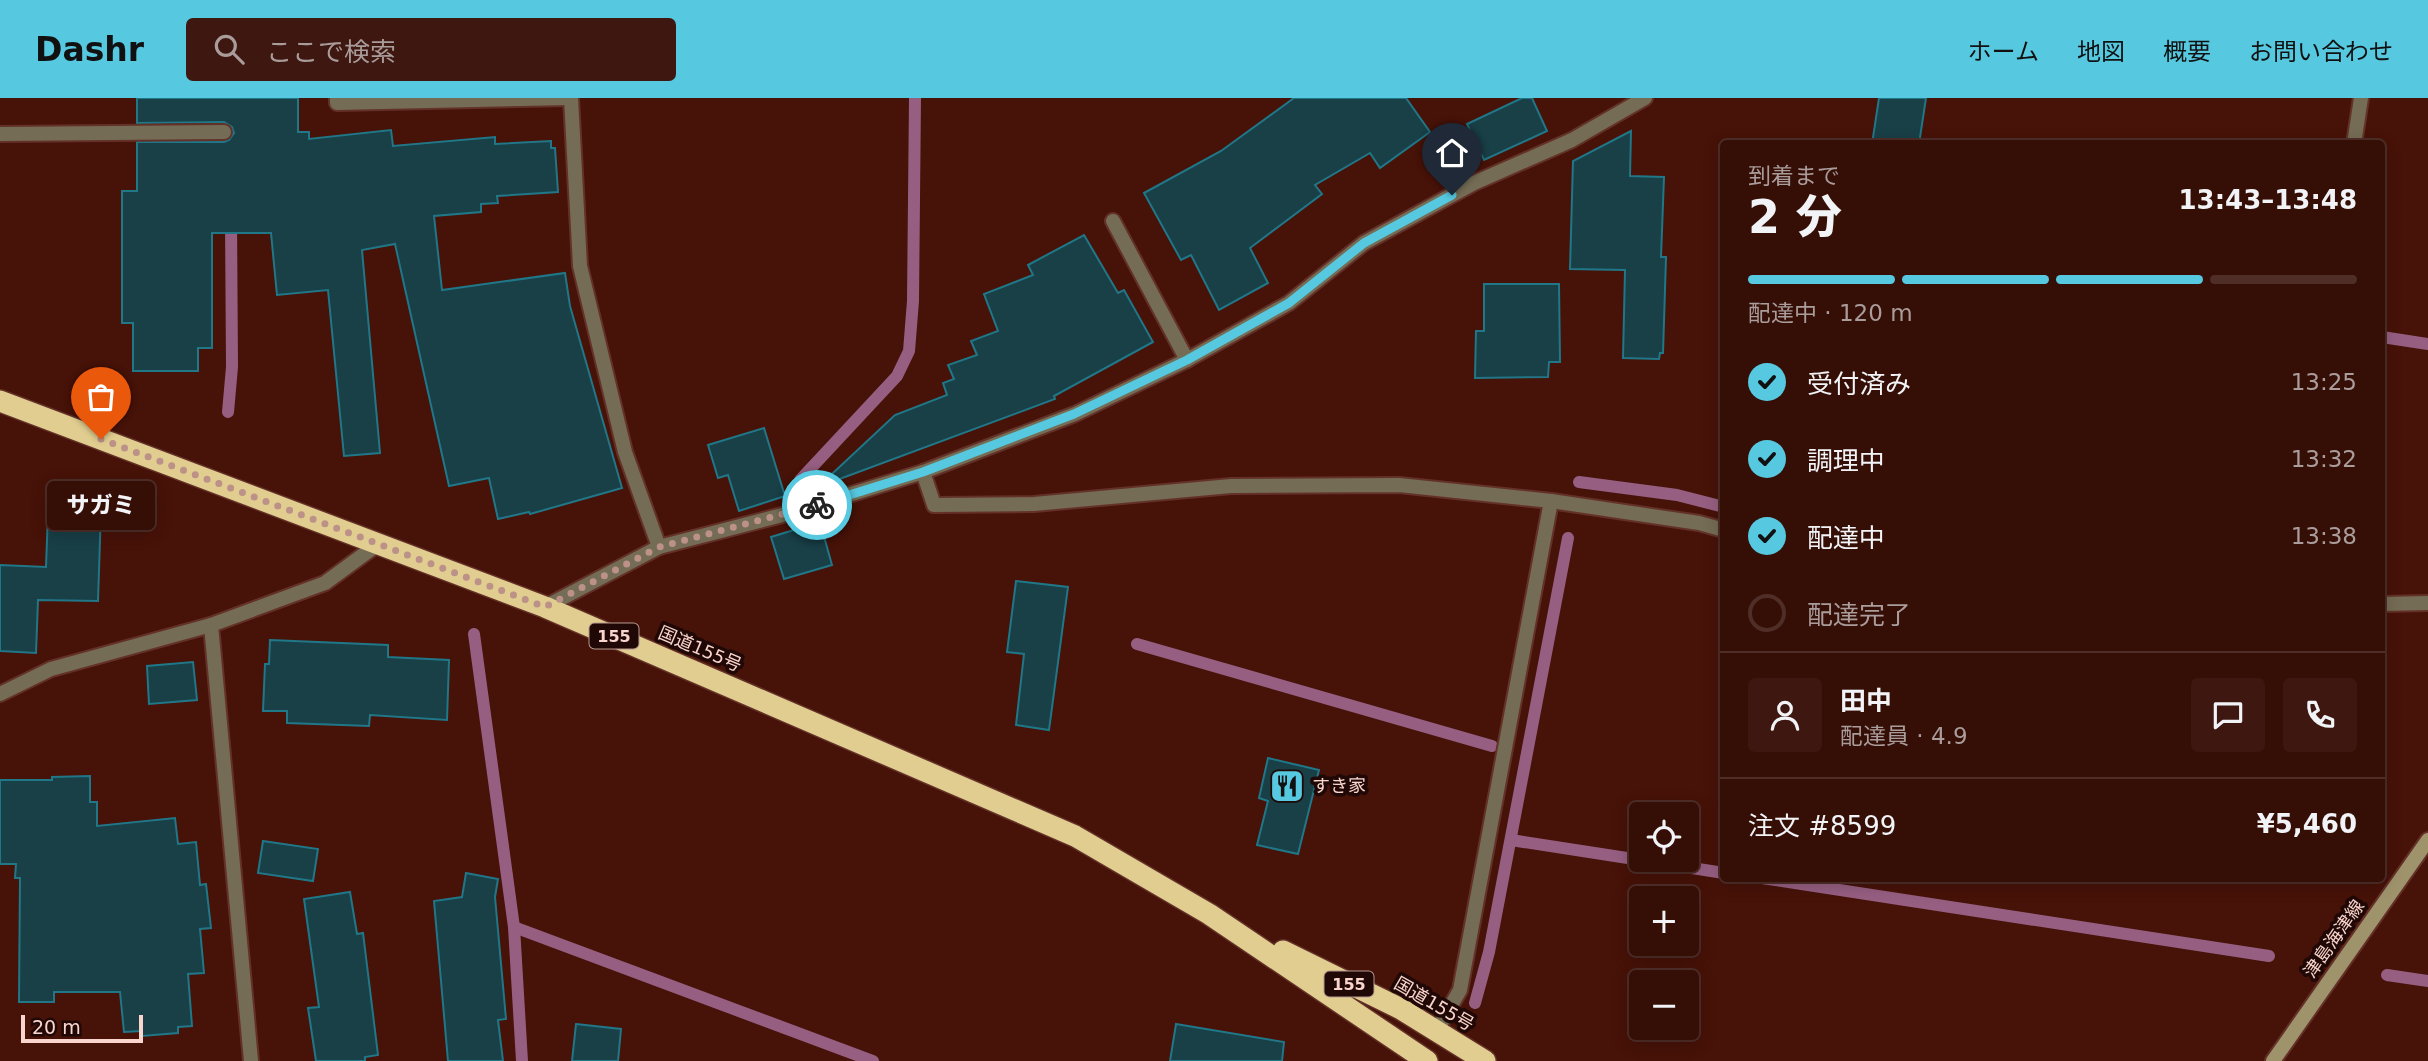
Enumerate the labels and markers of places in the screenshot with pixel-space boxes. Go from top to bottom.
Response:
pin [1422,123,1482,195]
pin [71,367,131,439]
callout: サガミ [47,481,155,530]
restaurant icon: すき家 [1268,767,1306,805]
place label: すき家 [1312,775,1366,796]

